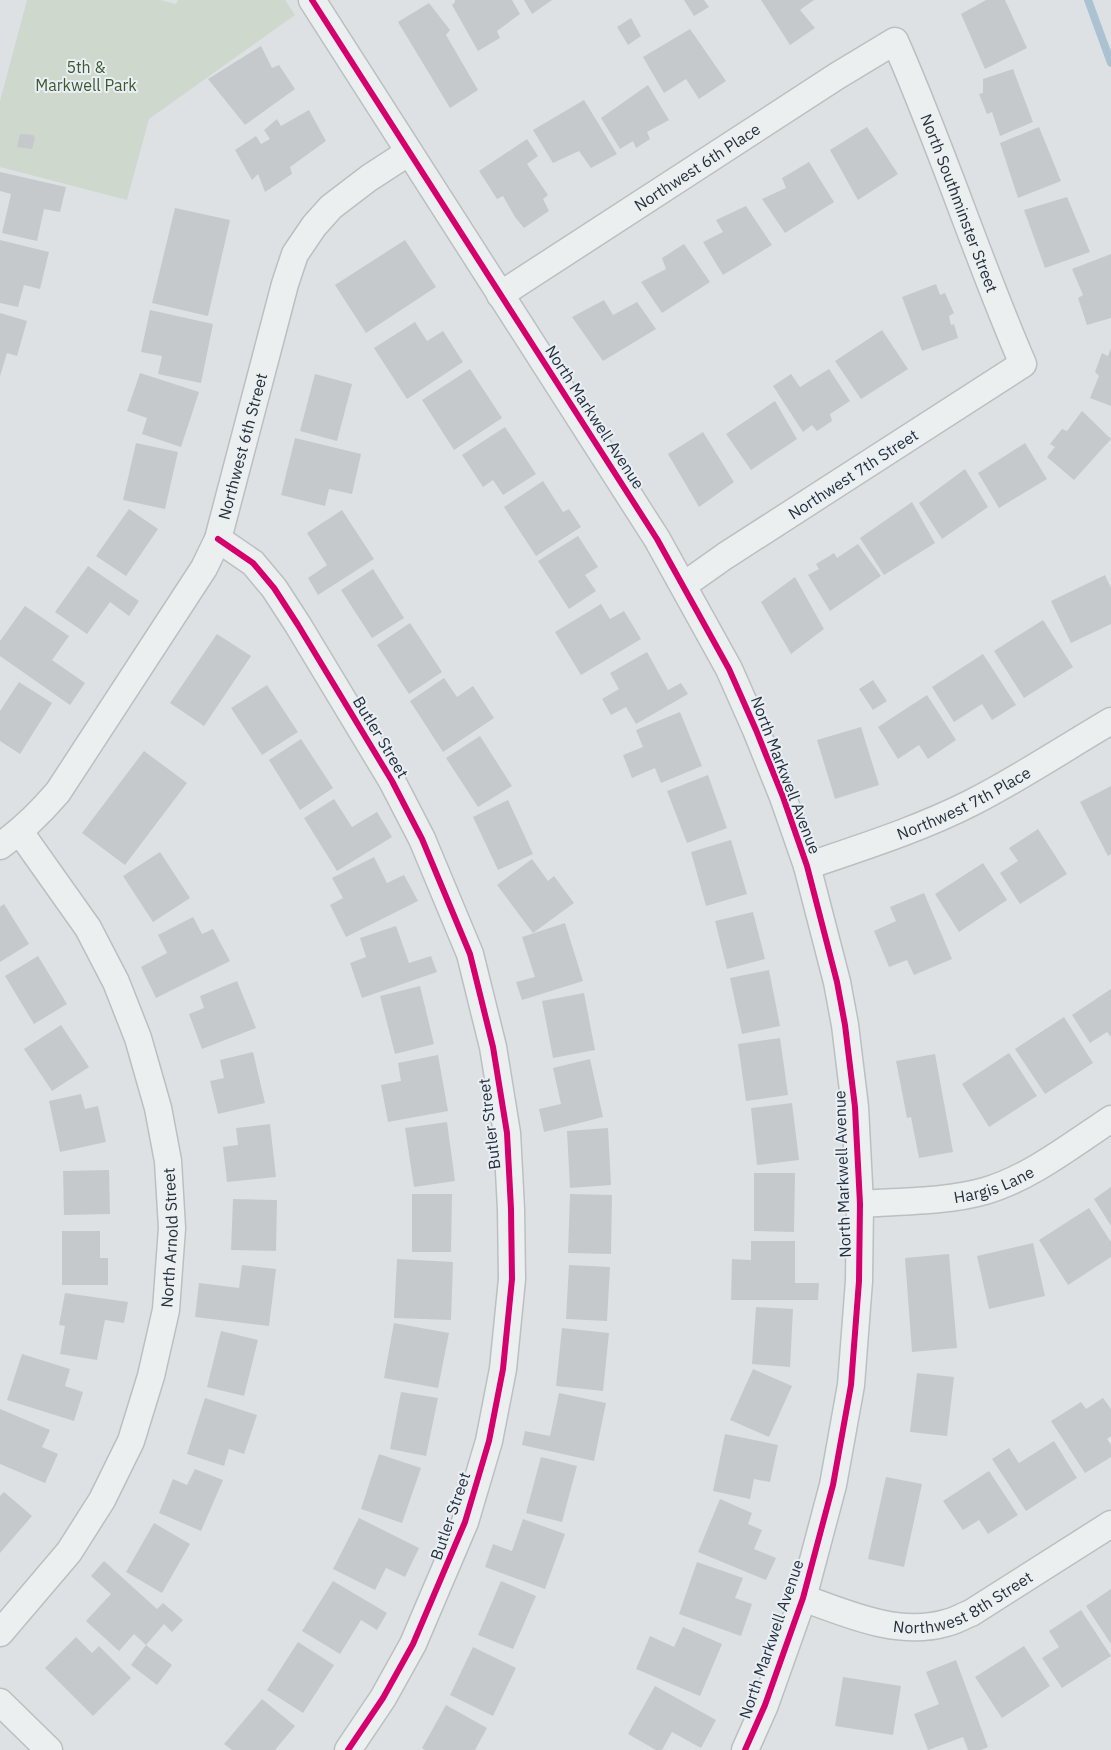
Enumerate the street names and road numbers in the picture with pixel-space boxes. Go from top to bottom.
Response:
street label: North Southminster Street [916,111,1003,295]
street label: Northwest 6th Place [630,119,764,215]
street label: North Markwell Avenue [541,341,649,493]
street label: Northwest 6th Street [214,371,271,522]
street label: Northwest 7th Street [784,425,922,523]
street label: Butler Street [349,692,413,782]
street label: North Markwell Avenue [747,693,825,857]
street label: Northwest 7th Place [894,762,1034,844]
street label: Butler Street [473,1077,505,1171]
street label: North Markwell Avenue [829,1090,855,1258]
street label: Hargis Lane [952,1161,1038,1207]
street label: North Arnold Street [156,1167,182,1308]
street label: Butler Street [426,1469,474,1563]
street label: North Markwell Avenue [734,1556,808,1721]
street label: Northwest 8th Street [892,1567,1036,1637]

